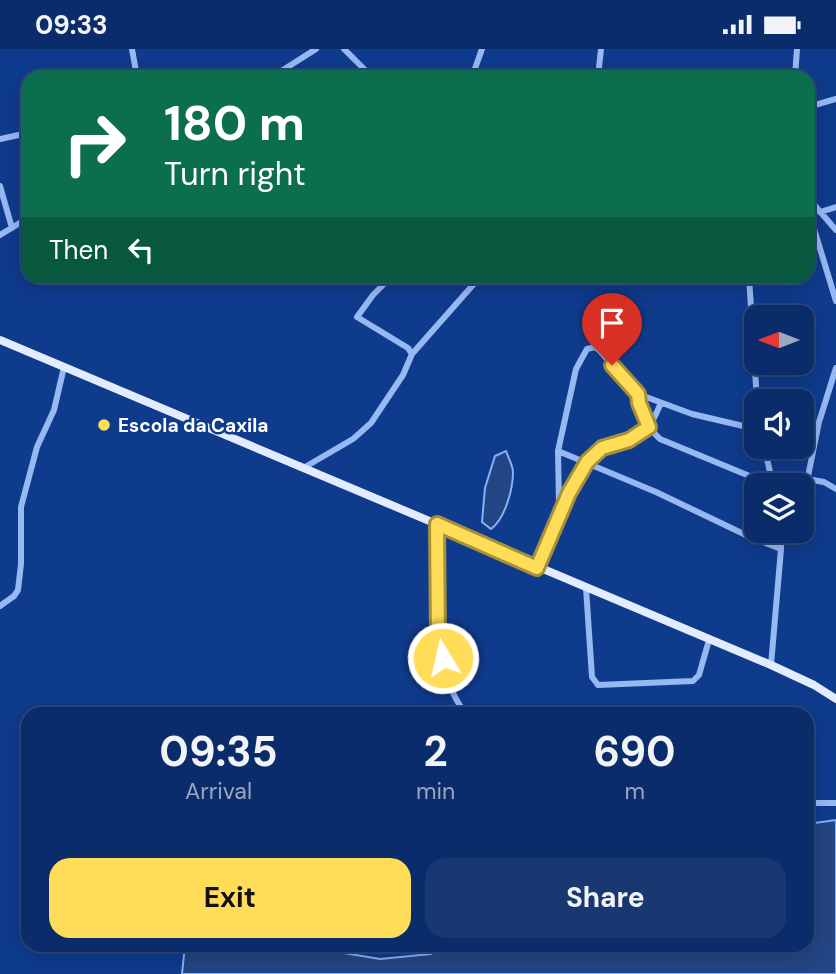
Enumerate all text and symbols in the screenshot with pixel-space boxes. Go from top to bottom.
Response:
text: 09:33 [35,8,108,42]
text: 180 m [164,91,305,155]
icon: right [49,98,140,189]
text: Turn right [164,153,306,195]
icon: left [122,231,160,269]
text: Then [49,233,108,267]
pin [582,293,642,365]
icon: arrive [593,304,631,342]
north arrow [744,305,814,375]
map controls [744,305,814,543]
button: sound [744,389,814,459]
place label: Escola da Caxila [118,413,268,438]
marker: Escola da Caxila [96,417,112,433]
button: layers [744,473,814,543]
position arrow [406,621,480,695]
text: 09:35 [159,724,278,779]
text: 2 [424,724,448,779]
text: 690 [594,724,676,779]
text: Arrival [185,776,252,806]
text: min [416,776,455,806]
text: m [624,776,645,806]
button: Exit [49,858,411,938]
button: Share [425,858,786,938]

